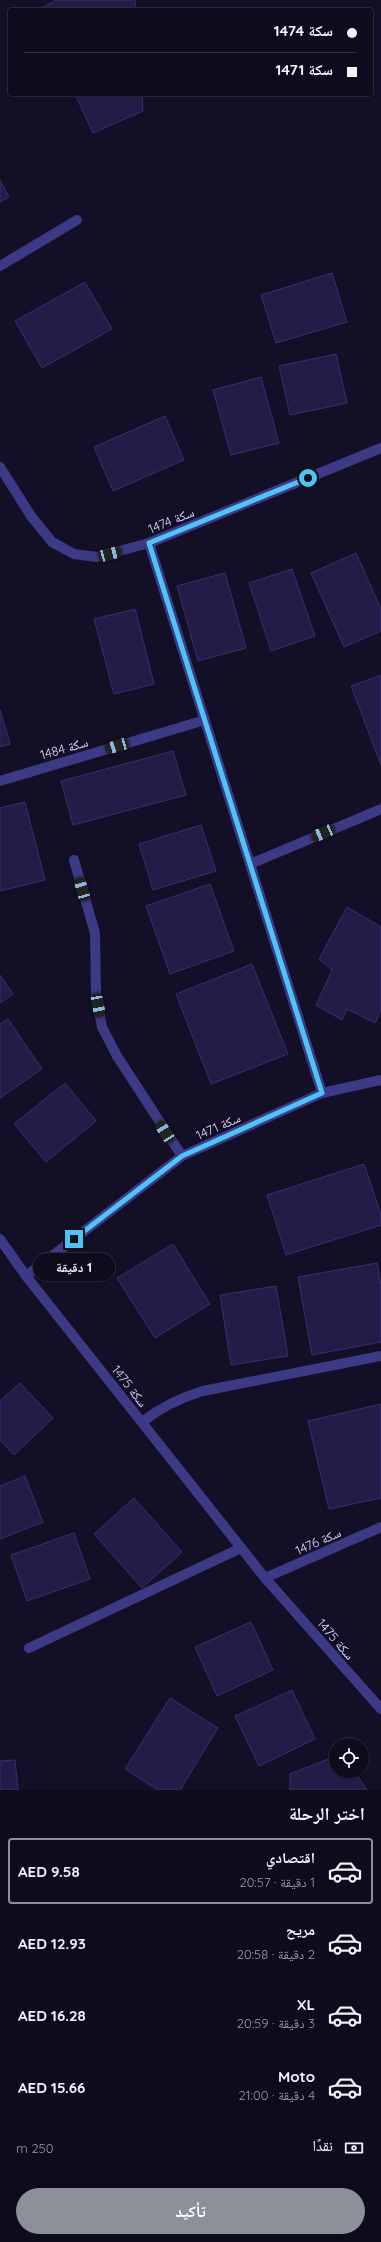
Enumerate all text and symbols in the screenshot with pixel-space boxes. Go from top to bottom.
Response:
text: سكة 1474 [274,21,333,40]
text: سكة 1471 [275,60,333,79]
route start [299,469,317,487]
street label: سكة 1474 [146,504,196,536]
car [97,545,123,563]
street label: سكة 1484 [38,734,90,762]
car [104,737,130,755]
car [310,823,336,843]
car [73,876,91,902]
car [90,992,106,1018]
street label: سكة 1471 [193,1109,243,1143]
car [153,1119,177,1145]
route end [65,1230,83,1248]
callout: 1 دقيقة [33,1253,115,1281]
text: 1 دقيقة [56,1259,92,1275]
street label: سكة 1475 [109,1362,151,1410]
street label: سكة 1476 [293,1524,343,1558]
street label: سكة 1475 [314,1615,358,1663]
map controls [329,1738,369,1778]
button: locate [329,1738,369,1778]
text: اختر الرحلة [289,1802,365,1825]
text: اقتصادي [266,1848,315,1867]
icon: car [327,1853,363,1889]
text: AED 9.58 [18,1862,80,1881]
text: 1 دقيقة · 20:57 [239,1874,315,1890]
text: مريح [286,1920,315,1939]
icon: car [327,1925,363,1961]
text: AED 12.93 [18,1934,86,1953]
text: 2 دقيقة · 20:58 [237,1946,315,1962]
text: XL [297,1995,315,2014]
icon: car [327,1997,363,2033]
text: AED 16.28 [18,2006,86,2025]
text: 3 دقيقة · 20:59 [237,2015,315,2031]
text: Moto [278,2067,315,2086]
icon: car [327,2069,363,2105]
text: AED 15.66 [18,2078,85,2097]
text: 4 دقيقة · 21:00 [239,2087,315,2103]
text: نقدًا [312,2136,333,2155]
icon: cash [343,2137,365,2159]
text: 250 m [16,2140,53,2156]
button: تأكيد [16,2188,365,2234]

